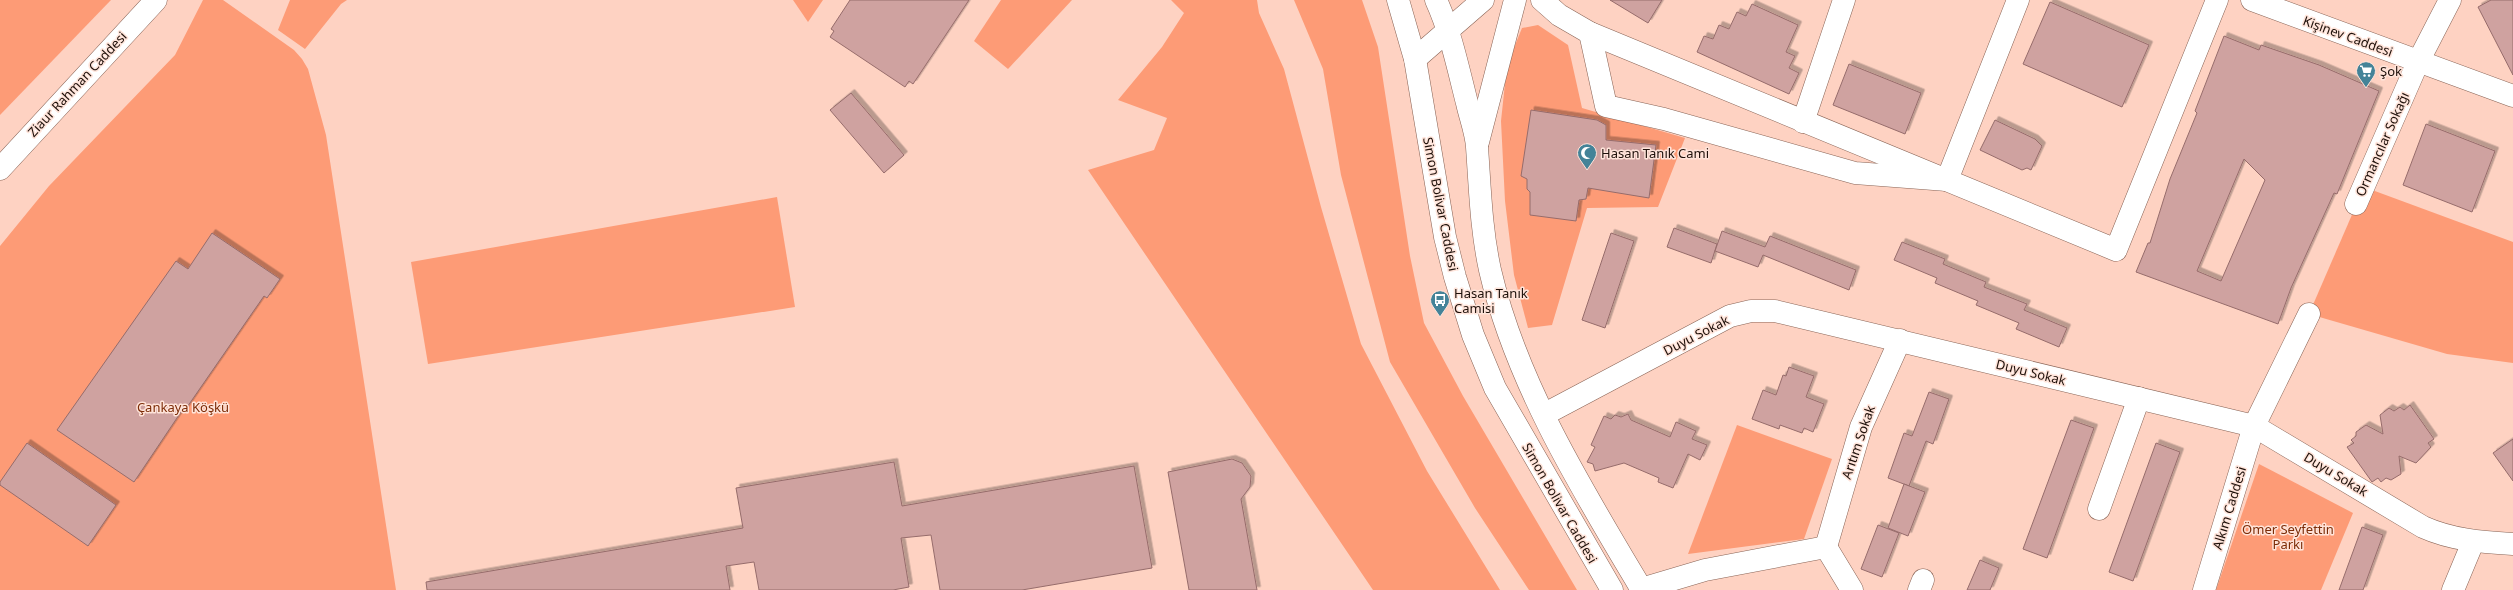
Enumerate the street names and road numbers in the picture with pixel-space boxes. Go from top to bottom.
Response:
street label: Kişinev Caddesi [2301,11,2395,61]
street label: Ziaur Rahman Caddesi [24,28,130,140]
street label: Ormancılar Sokağı [2351,89,2413,199]
street label: Simon Bolivar Caddesi [1419,136,1463,272]
street label: Duyu Sokak [1660,311,1732,359]
street label: Duyu Sokak [1994,355,2068,389]
street label: Arıtım Sokak [1837,403,1879,481]
street label: Simon Bolivar Caddesi [1518,440,1602,566]
street label: Duyu Sokak [2301,448,2371,500]
street label: Alkım Caddesi [2208,464,2250,552]

